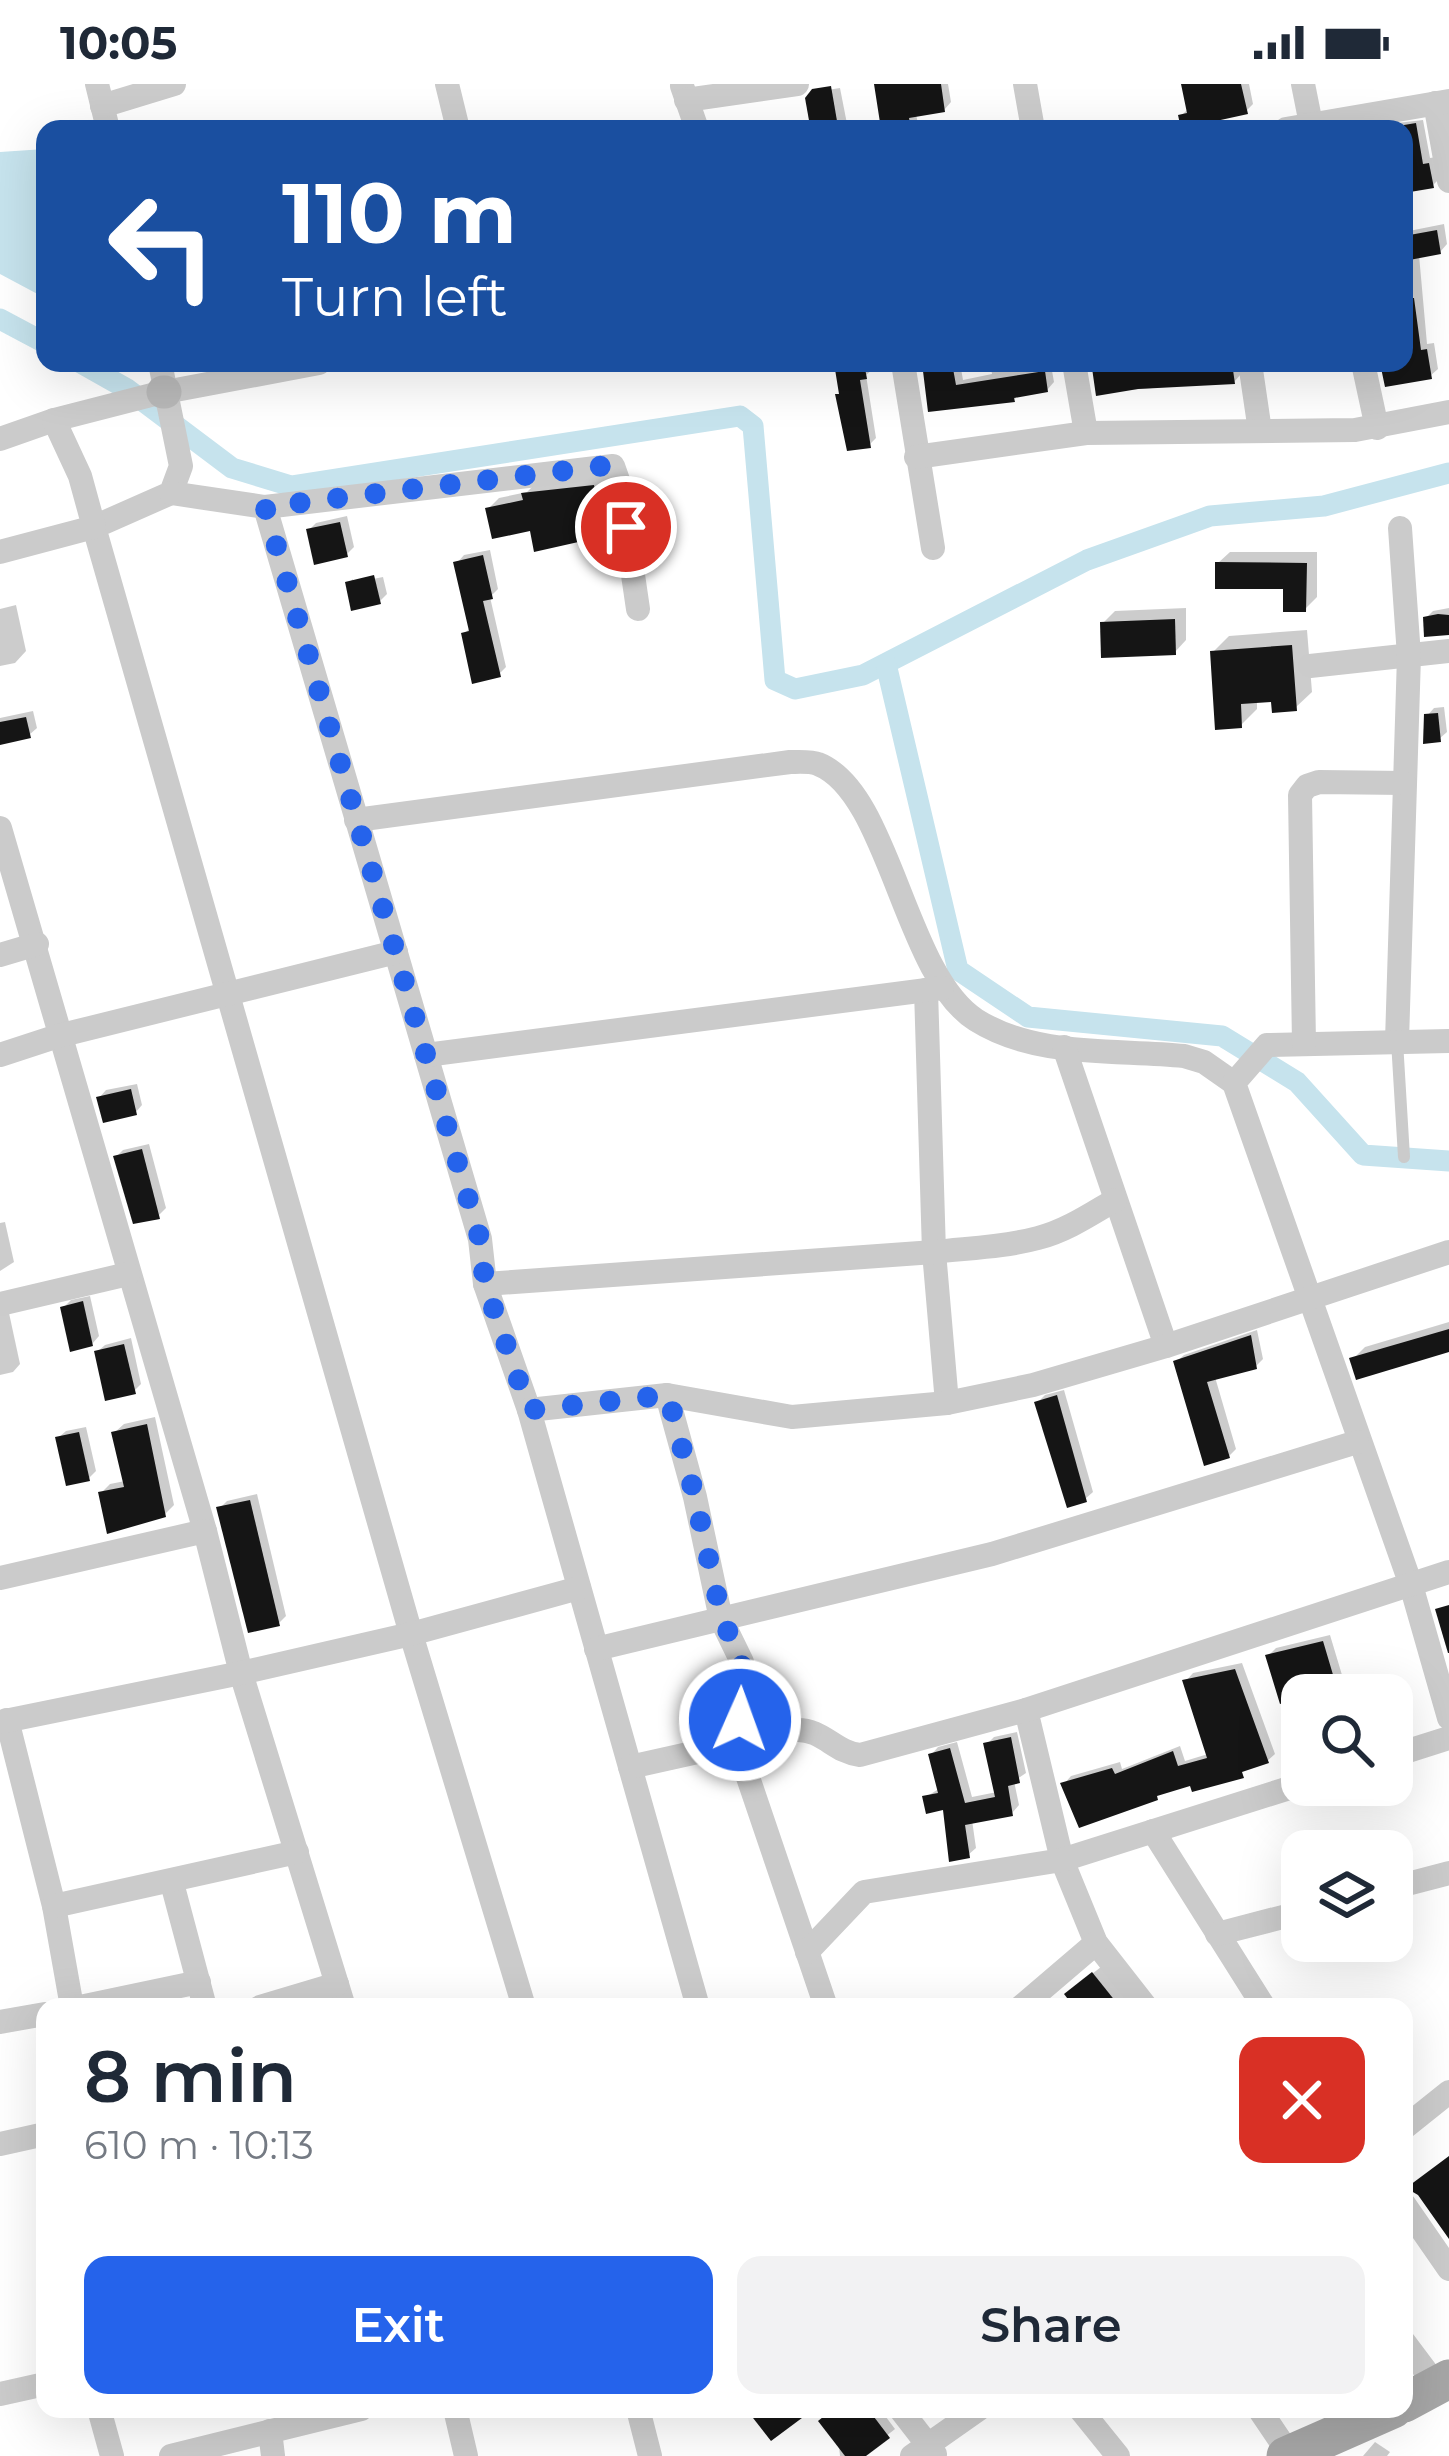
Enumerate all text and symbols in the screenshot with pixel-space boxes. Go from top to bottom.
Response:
text: 10:05 [60,15,177,70]
text: 110 m [282,162,517,264]
icon: left [84,168,240,324]
text: Turn left [282,264,508,330]
pin [575,476,677,578]
icon: arrive [593,494,659,560]
position arrow [677,1657,803,1783]
map controls [1281,1674,1413,1962]
button: search [1281,1674,1413,1806]
button: layers [1281,1830,1413,1962]
text: 8 min [84,2032,297,2120]
button: close [1239,2037,1365,2163]
text: 610 m · 10:13 [84,2121,314,2169]
button: Exit [84,2256,713,2394]
button: Share [737,2256,1365,2394]

